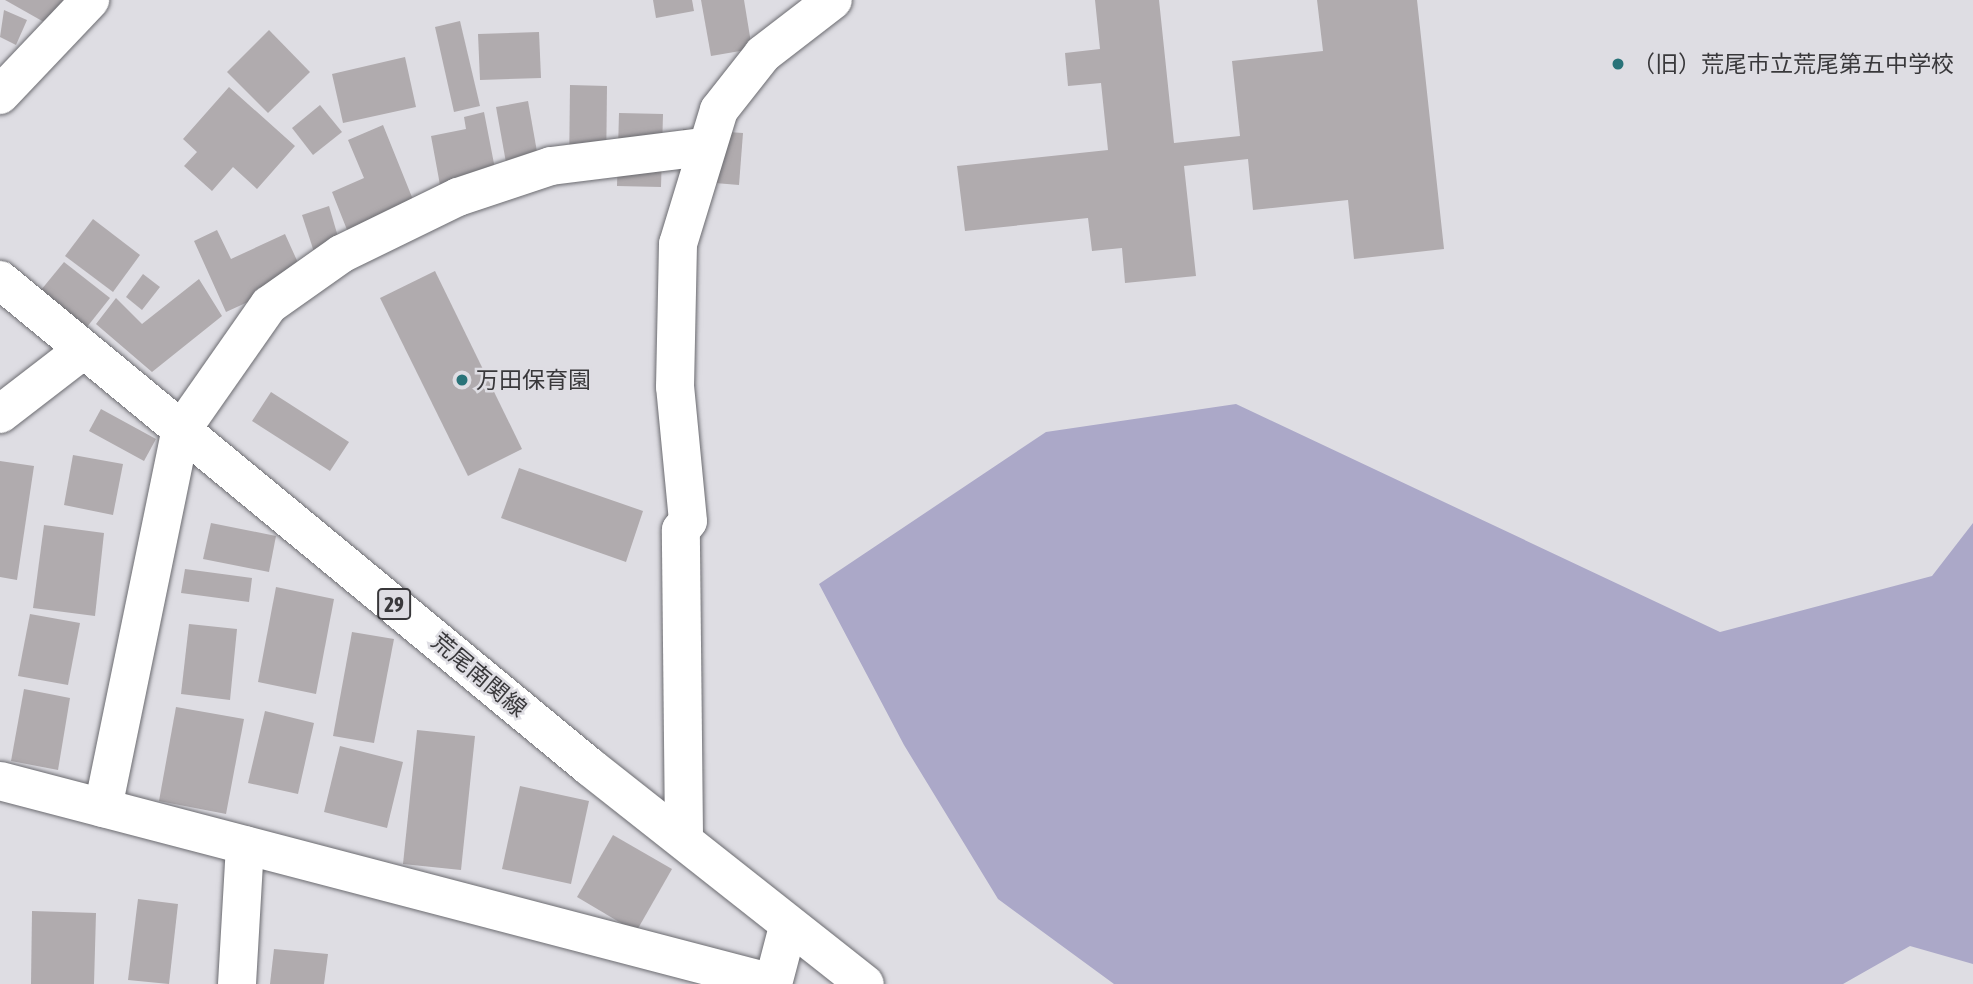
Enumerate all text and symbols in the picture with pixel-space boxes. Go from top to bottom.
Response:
place label: （旧）荒尾市立荒尾第五中学校 [1632,50,1954,78]
marker: （旧）荒尾市立荒尾第五中学校 [1610,56,1626,72]
place label: 万田保育園 [476,366,591,394]
marker: 万田保育園 [454,372,470,388]
road number: 29 [376,586,412,622]
street label: 荒尾南関線 [426,627,532,723]

